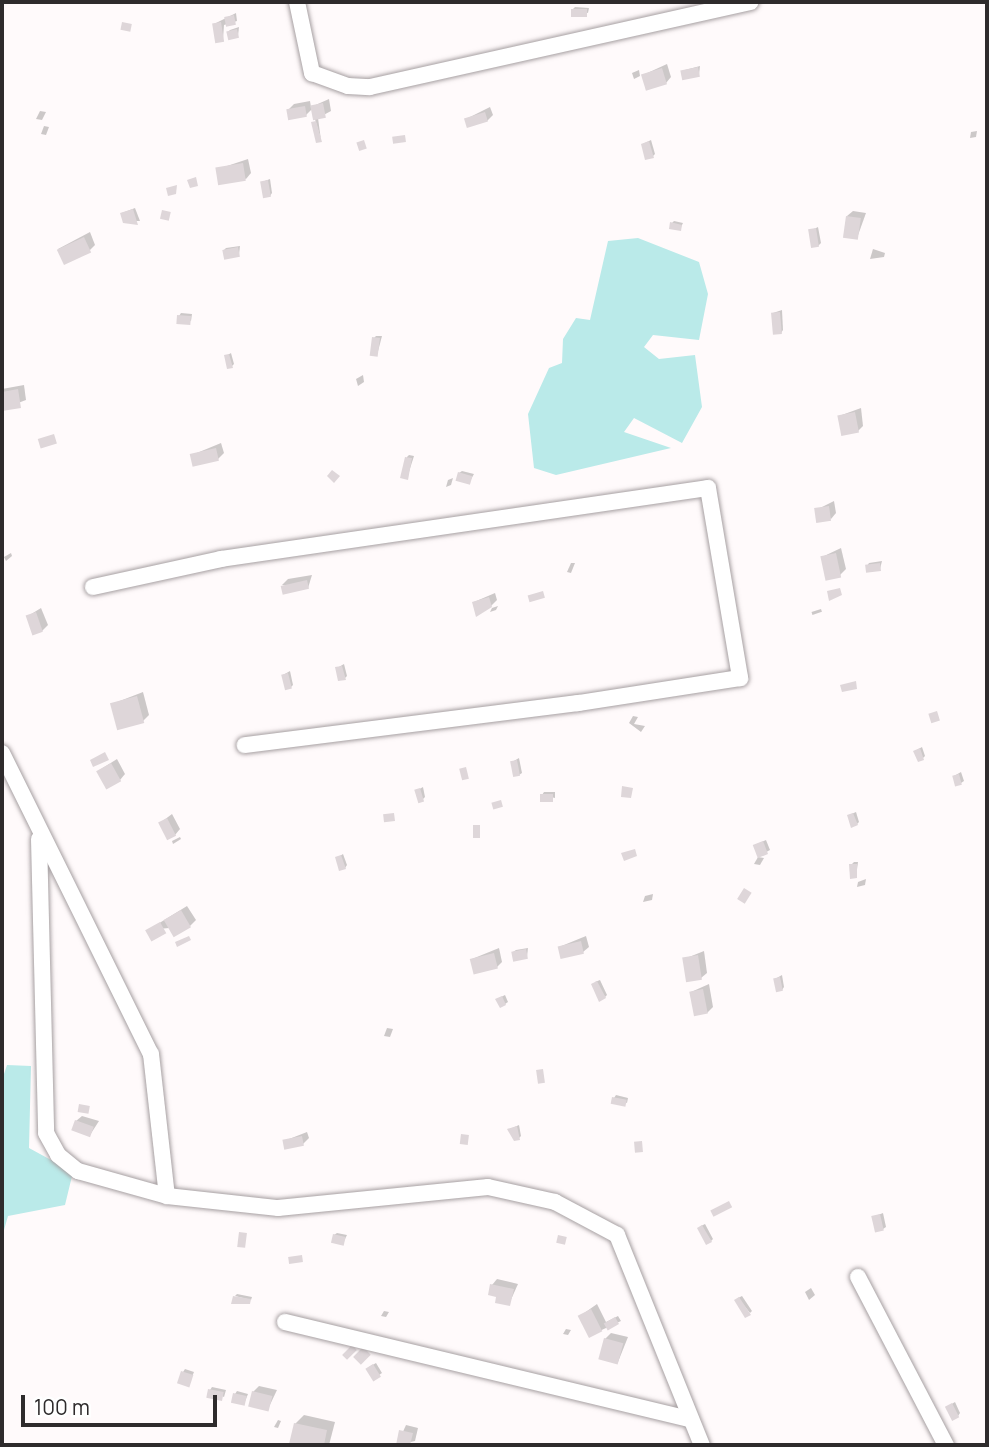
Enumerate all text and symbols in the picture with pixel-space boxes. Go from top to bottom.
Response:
scale bar [24,1380,220,1424]
text: 100 m [34,1393,90,1421]

